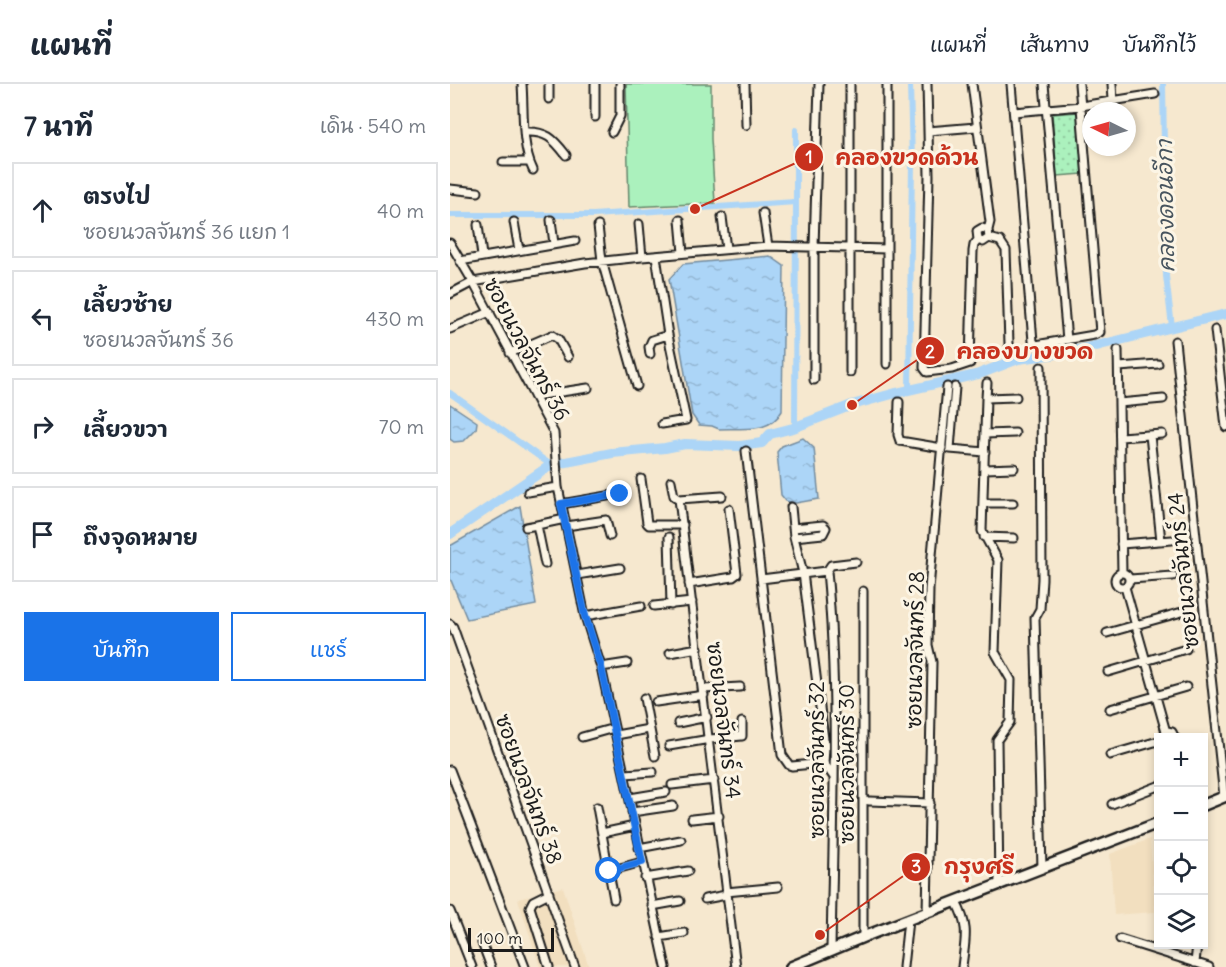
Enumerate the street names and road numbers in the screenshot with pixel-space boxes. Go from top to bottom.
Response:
street label: ซอยนวลจันทร์ 36 [478,273,576,425]
street label: ซอยนวลจันทร์ 24 [1161,491,1205,651]
street label: ซอยนวลจันทร์ 28 [900,571,930,729]
street label: ซอยนวลจันทร์ 34 [701,640,747,800]
street label: ซอยนวลจันทร์ 32 [803,681,830,839]
street label: ซอยนวลจันทร์ 30 [833,684,860,844]
street label: ซอยนวลจันทร์ 38 [489,710,569,868]

